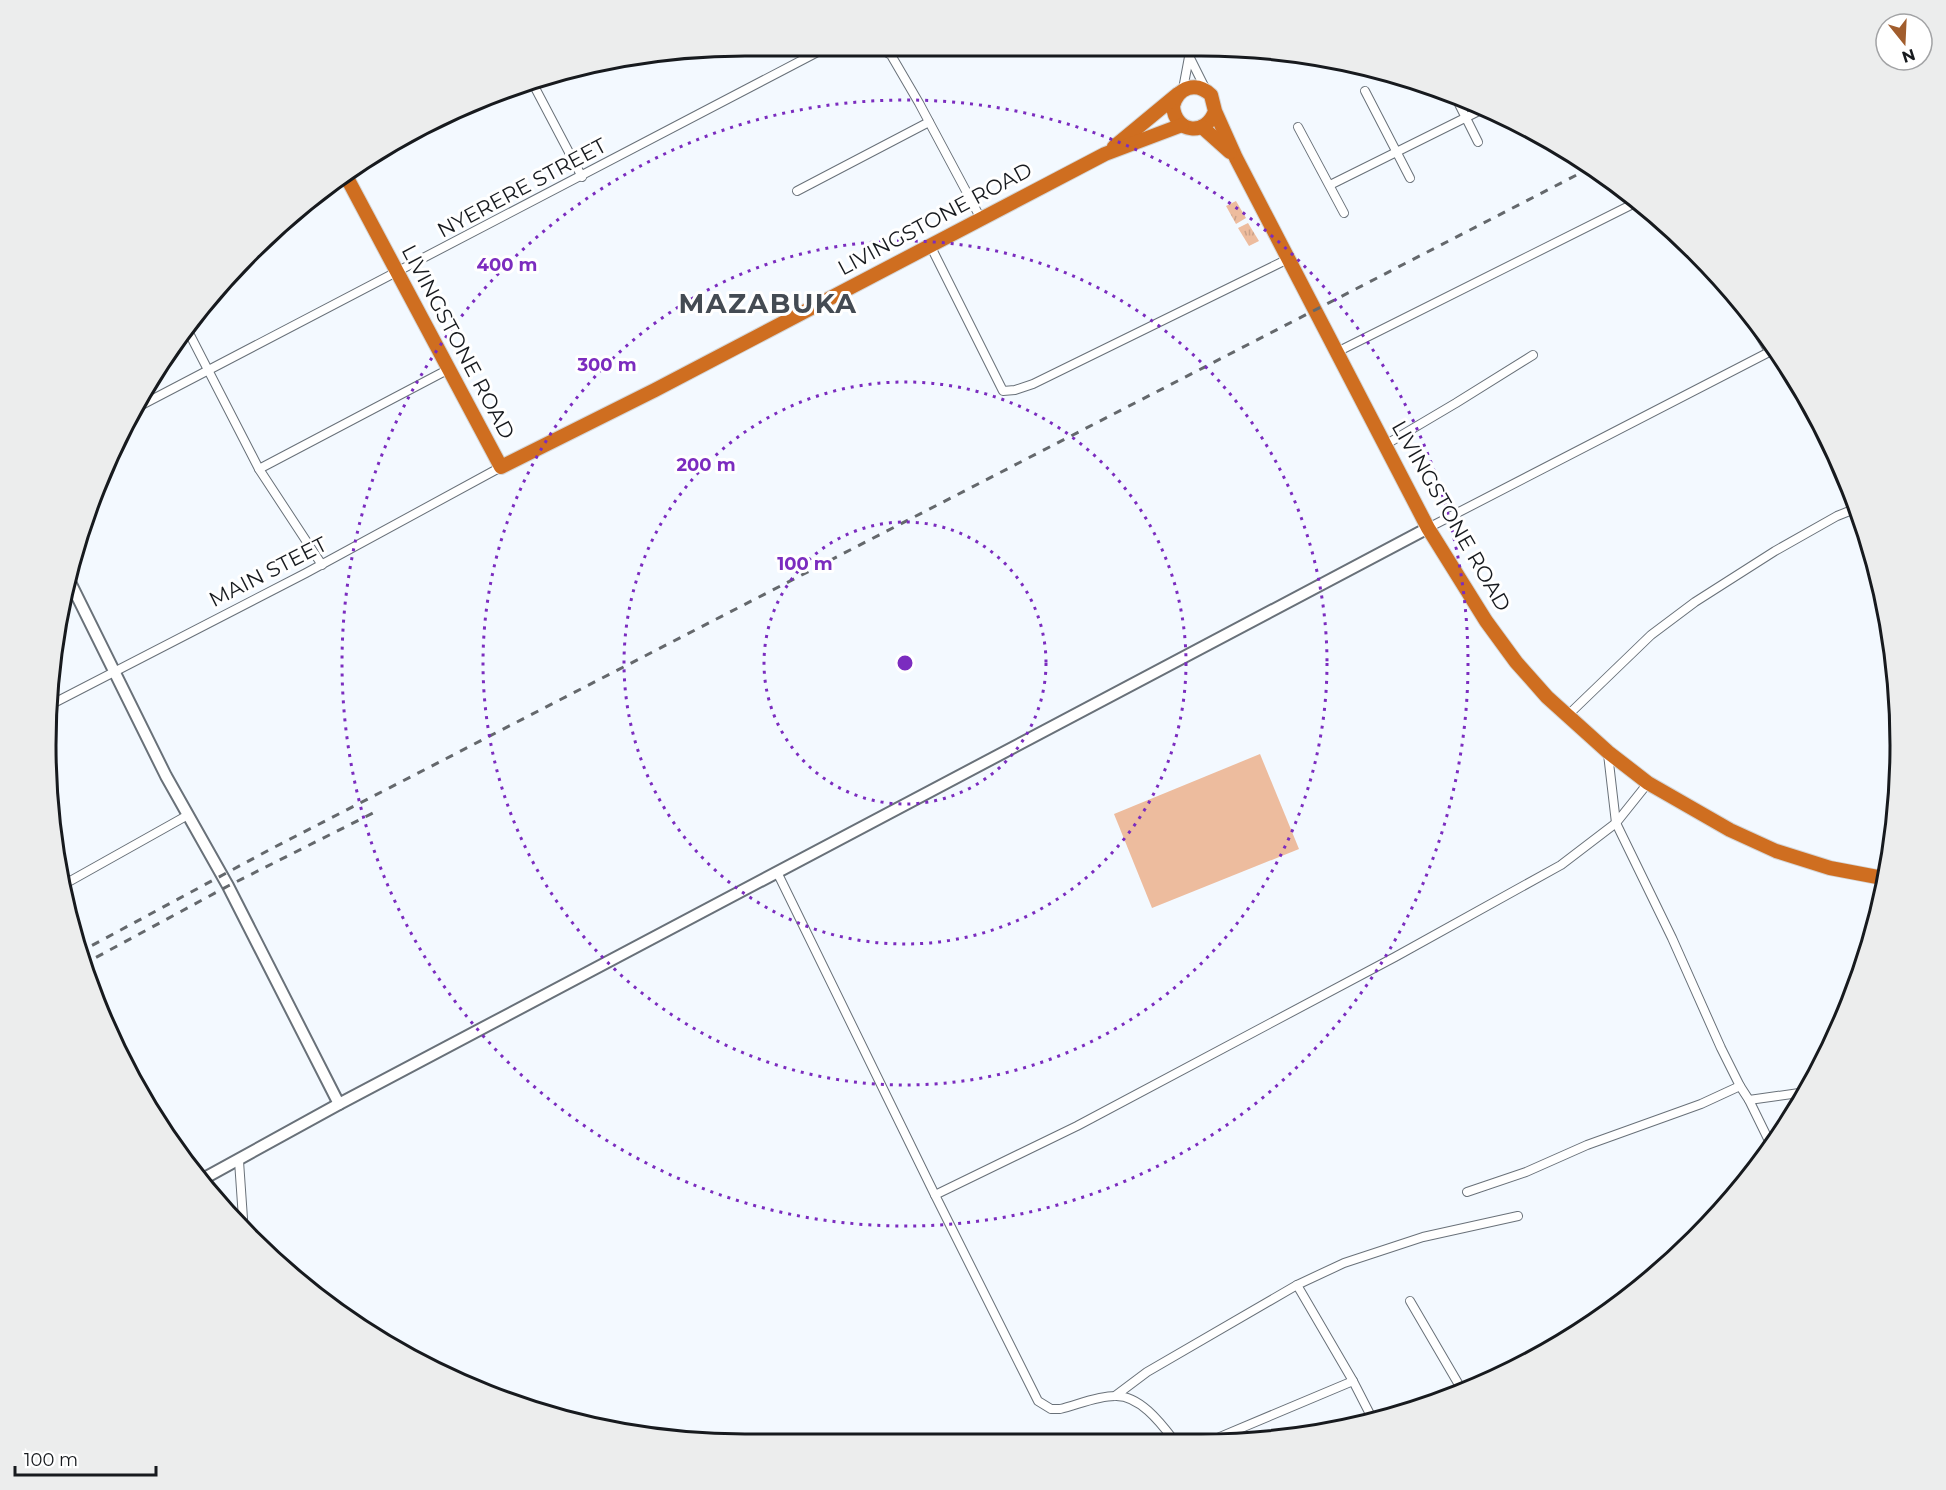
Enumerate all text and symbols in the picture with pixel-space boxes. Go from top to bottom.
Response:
north arrow [1874,12,1934,72]
text: N [1899,45,1918,67]
street label: NYERERE STREET [433,132,611,243]
street label: LIVINGSTONE ROAD [833,157,1036,280]
street label: LIVINGSTONE ROAD [397,240,520,443]
text: 400 m [477,254,537,276]
district label: MAZABUKA [678,287,858,320]
text: 300 m [576,354,637,376]
street label: LIVINGSTONE ROAD [1387,416,1516,616]
text: 200 m [676,454,736,476]
street label: MAIN STEET [205,531,331,612]
text: 100 m [777,553,833,575]
centre of rings [895,653,915,673]
scale bar [15,1439,156,1477]
text: 100 m [24,1449,78,1471]

